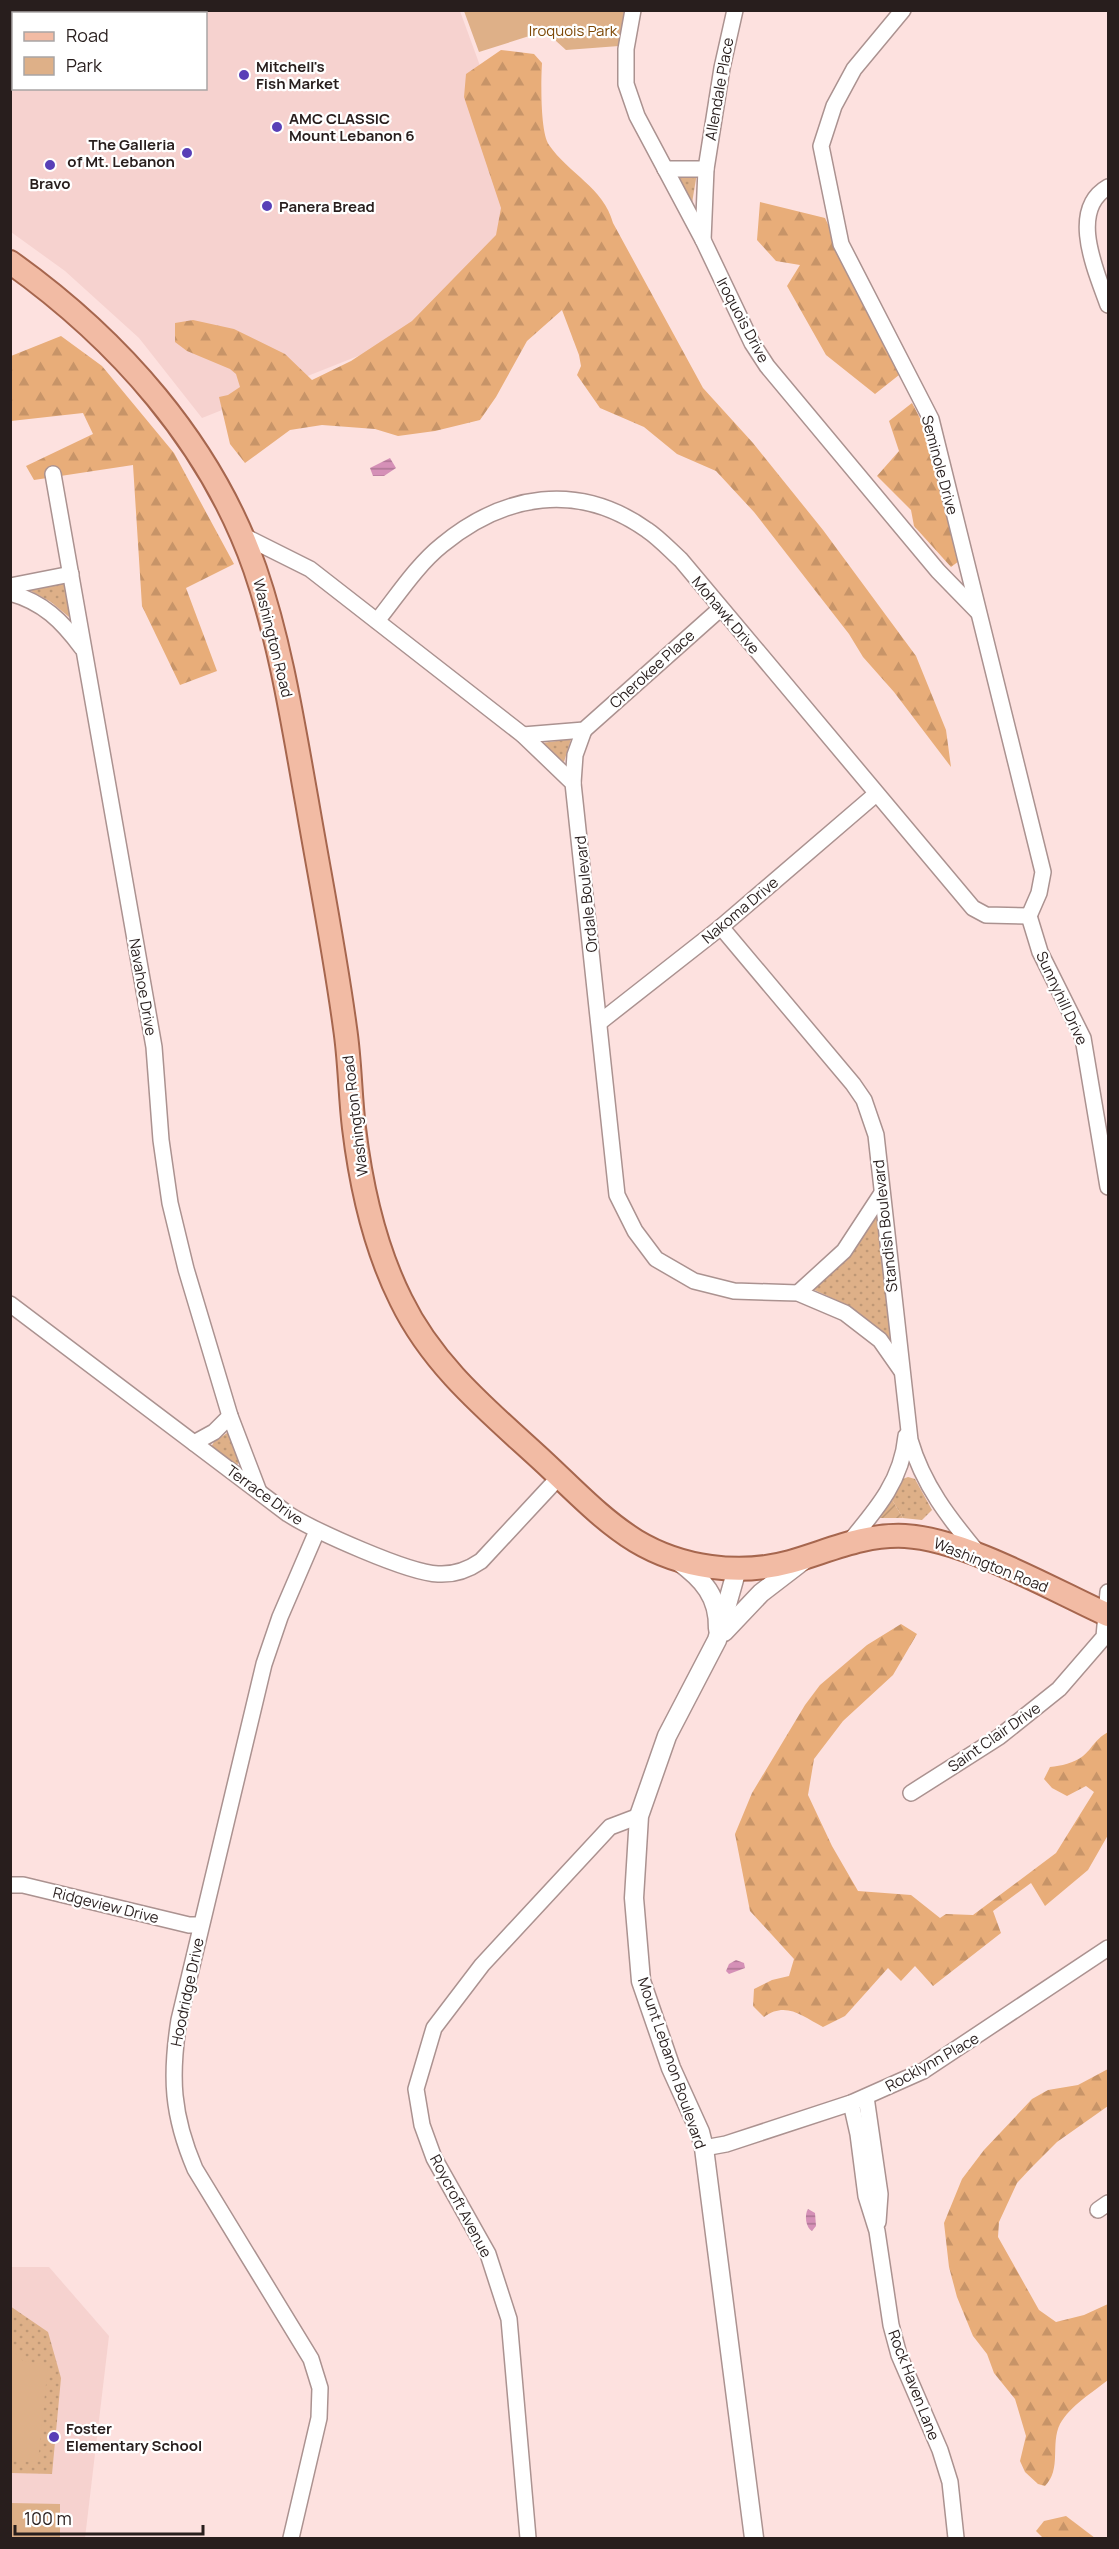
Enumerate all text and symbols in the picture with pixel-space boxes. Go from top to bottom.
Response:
legend [12,12,207,90]
park label: Iroquois Park [529,20,618,41]
text: Road [66,23,109,47]
street label: Allendale Place [700,36,738,142]
text: Park [66,53,103,77]
place label: Mitchell's Fish Market [256,56,339,94]
marker: Mitchell's Fish Market [237,68,251,82]
place label: AMC CLASSIC Mount Lebanon 6 [289,108,415,146]
marker: AMC CLASSIC Mount Lebanon 6 [270,120,284,134]
place label: The Galleria of Mt. Lebanon [67,134,175,172]
marker: The Galleria of Mt. Lebanon [180,146,194,160]
marker: Bravo [43,158,57,172]
place label: Bravo [30,173,70,194]
place label: Panera Bread [279,196,375,217]
marker: Panera Bread [260,199,274,213]
street label: Iroquois Drive [712,274,774,367]
street label: Seminole Drive [917,413,963,517]
street label: Mohawk Drive [687,572,765,658]
street label: Washington Road [248,576,298,700]
street label: Cherokee Place [605,625,699,713]
street label: Ordale Boulevard [569,835,603,953]
street label: Nakoma Drive [697,872,783,948]
street label: Navahoe Drive [124,937,162,1038]
street label: Sunnyhill Drive [1031,948,1093,1048]
street label: Washington Road [337,1054,373,1178]
street label: Standish Boulevard [868,1159,902,1293]
street label: Terrace Drive [222,1460,308,1530]
street label: Washington Road [931,1532,1051,1598]
street label: Saint Clair Drive [944,1697,1045,1777]
street label: Ridgeview Drive [51,1882,161,1928]
street label: Hoodridge Drive [165,1936,209,2048]
street label: Mount Lebanon Boulevard [633,1974,711,2152]
street label: Rocklynn Place [881,2027,983,2096]
street label: Roycroft Avenue [425,2151,497,2261]
street label: Rock Haven Lane [883,2327,945,2443]
place label: Foster Elementary School [66,2418,202,2456]
marker: Foster Elementary School [47,2430,61,2444]
scale bar [15,2498,202,2536]
text: 100 m [24,2506,72,2530]

